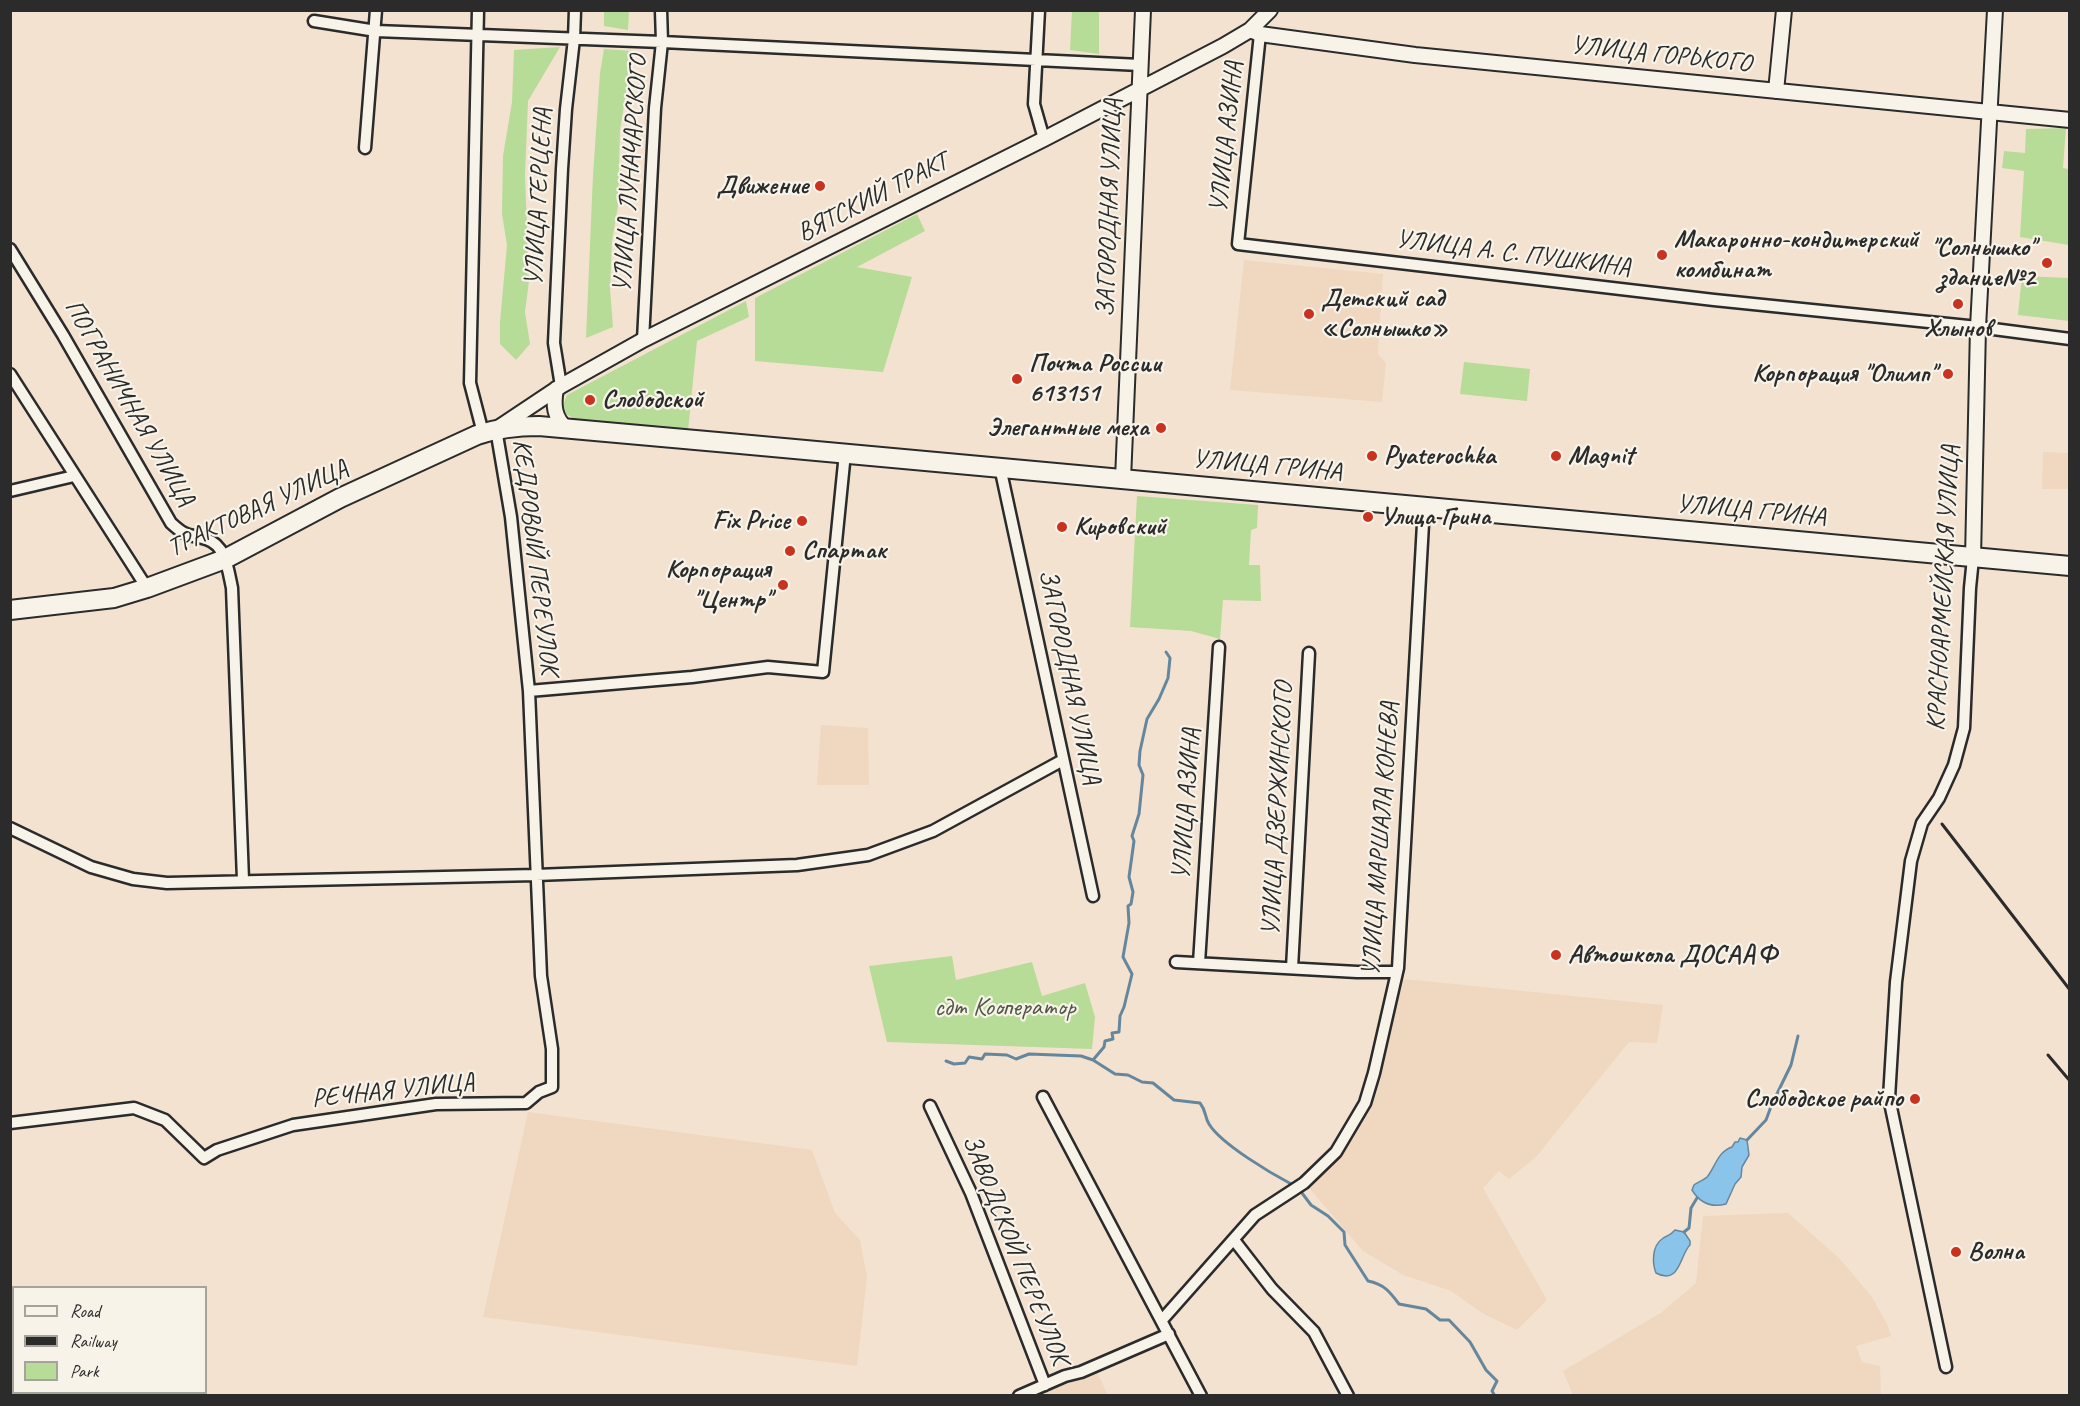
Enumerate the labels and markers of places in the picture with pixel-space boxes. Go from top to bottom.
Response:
place label: Движение [716,170,808,202]
marker: Движение [813,179,827,193]
place label: Макаронно-кондитерский комбинат [1674,224,1918,286]
place label: "Солнышко" здание№2 [1931,232,2035,294]
marker: Макаронно-кондитерский комбинат [1655,248,1669,262]
marker: "Солнышко" здание№2 [2040,256,2054,270]
place label: Детский сад «Солнышко» [1321,283,1448,344]
marker: Хлынов [1951,297,1965,311]
marker: Детский сад «Солнышко» [1302,307,1316,321]
place label: Хлынов [1924,313,1992,345]
place label: Почта России 613151 [1029,348,1161,410]
place label: Корпорация "Олимп" [1752,358,1936,390]
marker: Корпорация "Олимп" [1941,367,1955,381]
marker: Почта России 613151 [1010,372,1024,386]
place label: Слободской [602,384,703,416]
marker: Слободской [583,393,597,407]
place label: Элегантные меха [987,412,1149,444]
marker: Элегантные меха [1154,421,1168,435]
place label: Pyaterochka [1384,440,1495,472]
place label: Magnit [1568,440,1634,472]
marker: Pyaterochka [1365,449,1379,463]
marker: Magnit [1549,449,1563,463]
place label: Улица Грина [1380,501,1491,533]
place label: Fix Price [713,505,790,537]
marker: Улица Грина [1361,510,1375,524]
place label: Кировский [1074,511,1166,543]
marker: Fix Price [795,514,809,528]
marker: Кировский [1055,520,1069,534]
place label: Спартак [802,535,886,567]
marker: Спартак [783,544,797,558]
place label: Корпорация "Центр" [666,554,771,616]
marker: Корпорация "Центр" [776,578,790,592]
place label: Автошкола ДОСААФ [1568,939,1778,971]
marker: Автошкола ДОСААФ [1549,948,1563,962]
place label: Слободское райпо [1745,1083,1903,1115]
marker: Слободское райпо [1908,1092,1922,1106]
place label: Волна [1968,1236,2024,1268]
marker: Волна [1949,1245,1963,1259]

